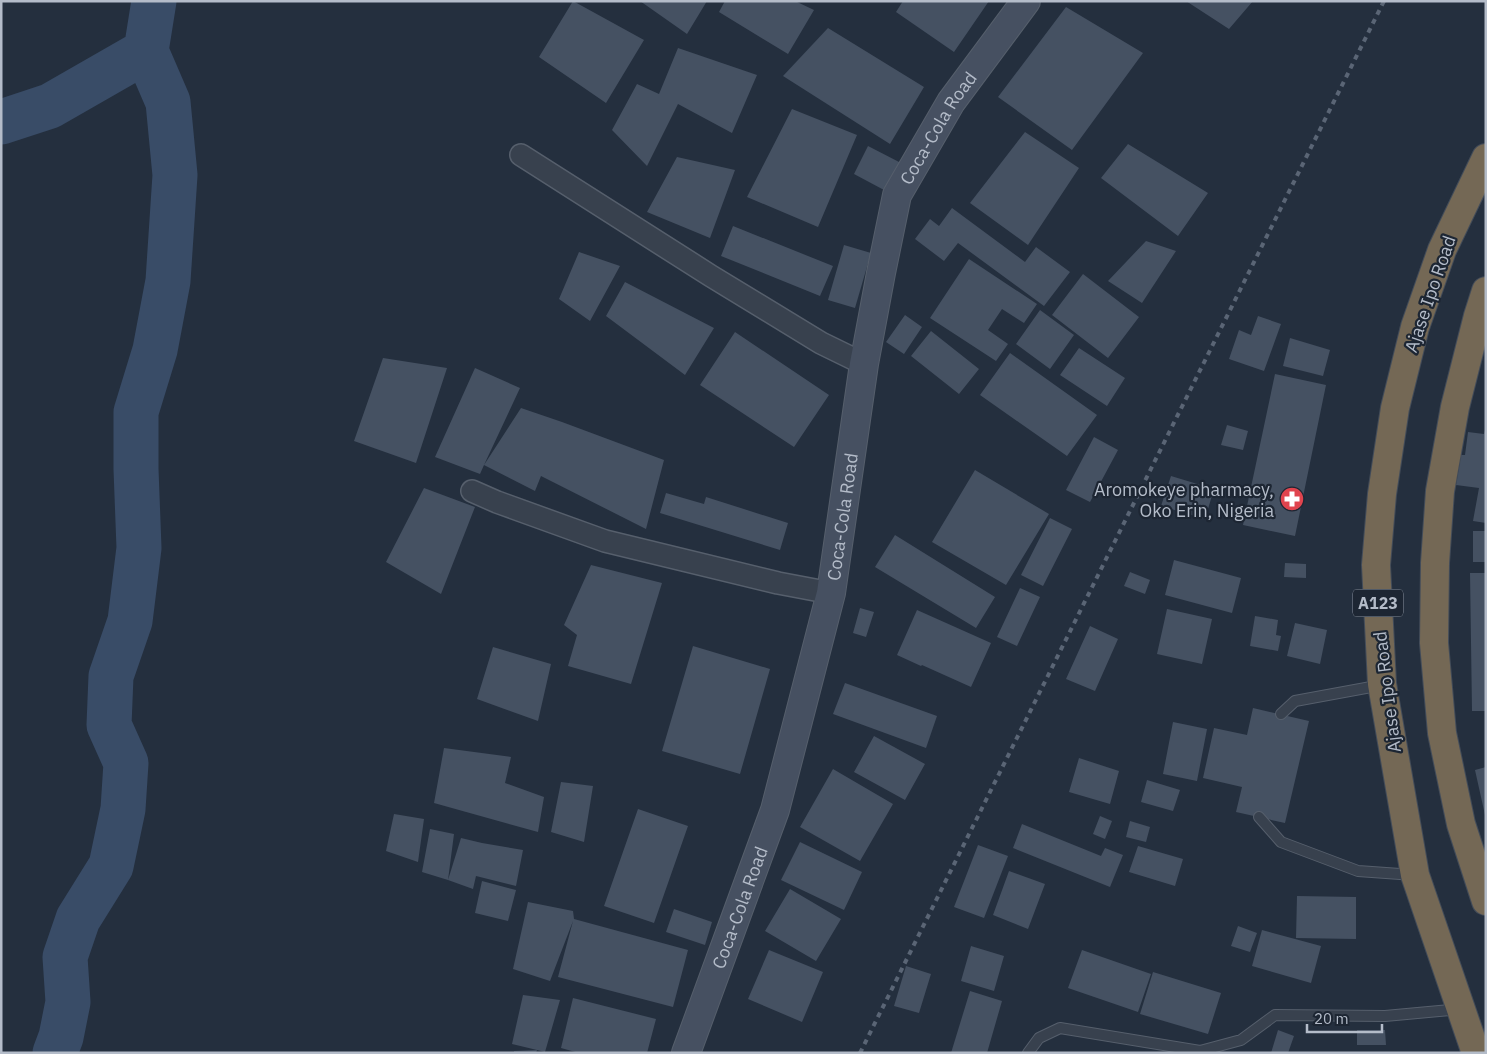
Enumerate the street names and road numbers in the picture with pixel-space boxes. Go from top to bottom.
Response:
street label: Coca-Cola Road [894,67,981,189]
street label: Ajase Ipo Road [1399,233,1461,355]
street label: Coca-Cola Road [821,451,863,582]
road number: A123 [1353,590,1403,616]
street label: Ajase Ipo Road [1368,630,1406,754]
street label: Coca-Cola Road [706,843,772,972]

